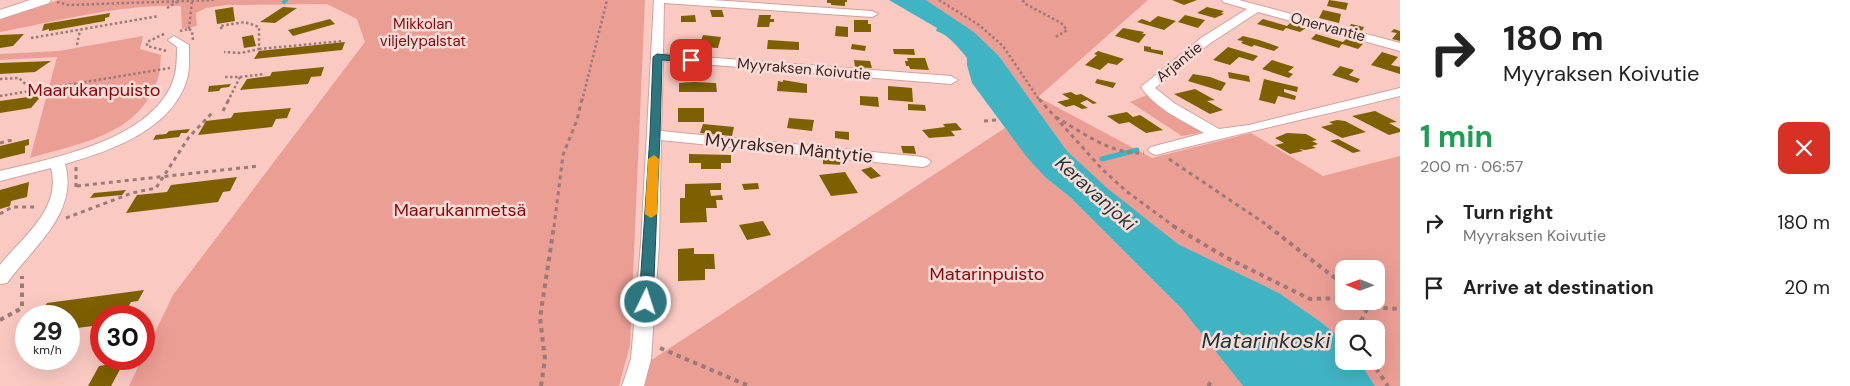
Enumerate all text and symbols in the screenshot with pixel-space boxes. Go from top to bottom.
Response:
street label: Onervantie [1288,7,1368,47]
park label: Mikkolan viljelypalstat [380,14,466,51]
text: 180 m [1503,15,1604,61]
icon: right [1420,20,1485,85]
street label: Arjantie [1152,37,1206,87]
pin [670,39,712,81]
icon: arrive [677,46,705,74]
street label: Myyraksen Koivutie [736,53,872,85]
text: Myyraksen Koivutie [1503,59,1700,88]
park label: Maarukanpuisto [28,78,160,102]
text: 1 min [1420,117,1493,156]
button: close [1778,122,1830,174]
street label: Myyraksen Mäntytie [704,127,874,169]
water label: Keravanjoki [1050,151,1142,237]
text: 200 m · 06:57 [1420,156,1523,177]
park label: Maarukanmetsä [394,198,526,222]
text: Turn right [1463,200,1553,225]
icon: right [1420,209,1448,237]
text: 180 m [1778,210,1830,235]
text: Myyraksen Koivutie [1463,225,1606,246]
north arrow [1335,260,1385,310]
map controls [1335,260,1385,370]
park label: Matarinpuisto [930,262,1044,286]
icon: arrive [1420,274,1448,302]
position arrow [619,275,671,327]
text: Arrive at destination [1463,275,1654,300]
text: 20 m [1784,275,1830,300]
speed limit sign: 30 [90,305,155,370]
text: 29 [32,315,63,348]
button: search [1335,320,1385,370]
water label: Matarinkoski [1202,326,1331,355]
text: km/h [33,342,62,358]

